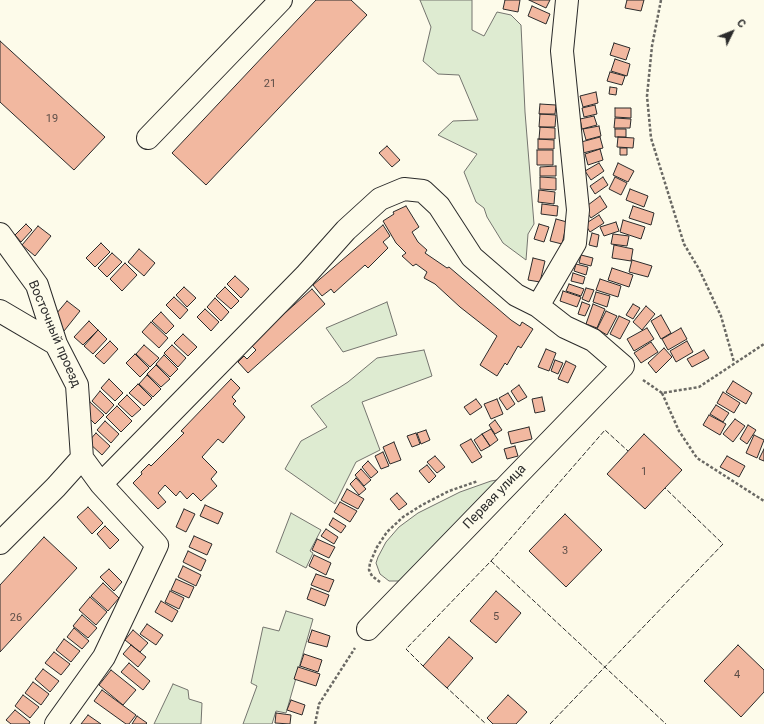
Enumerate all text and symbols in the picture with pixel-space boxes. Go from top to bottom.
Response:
north arrow [712,12,752,52]
text: С [734,16,748,31]
house number: 21 [264,77,276,91]
house number: 19 [46,112,58,126]
street label: Восточный проезд [24,278,84,390]
street label: Первая улица [460,461,530,533]
house number: 1 [641,465,647,479]
house number: 3 [562,544,568,558]
house number: 5 [493,610,499,624]
house number: 26 [10,611,22,625]
house number: 4 [734,668,740,682]

